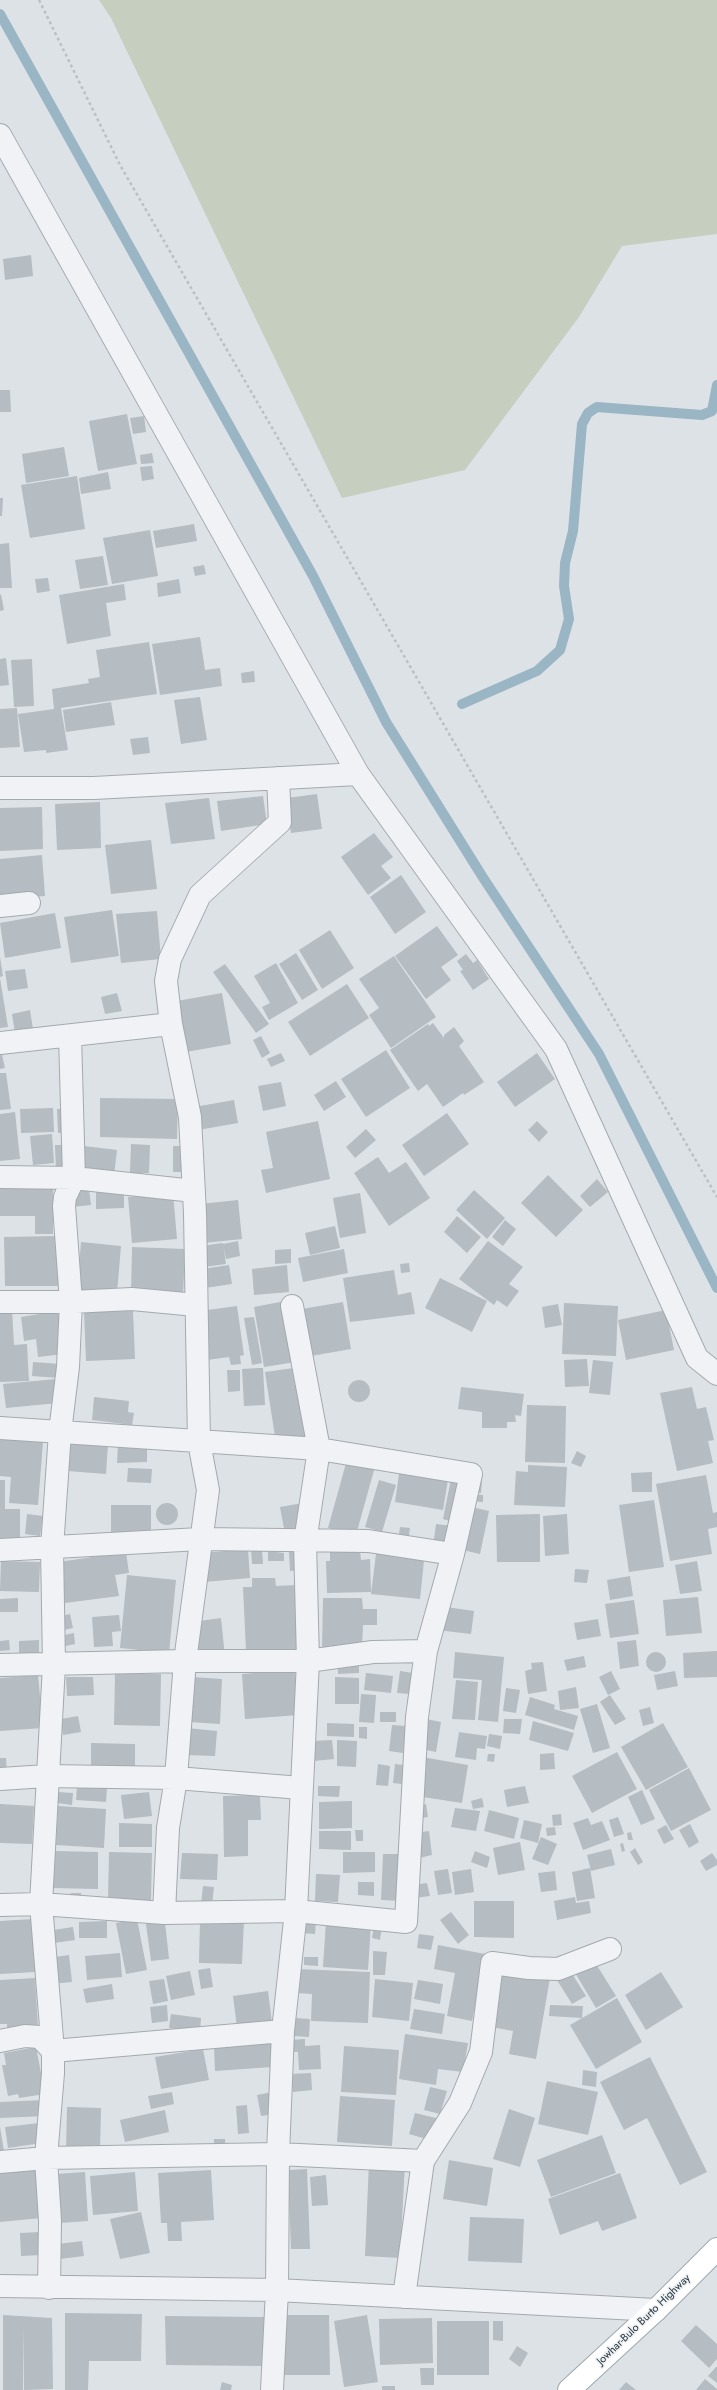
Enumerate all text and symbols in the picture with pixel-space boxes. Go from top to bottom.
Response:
street label: Jowhar-Bulo Burto Highway [595,2272,693,2368]

